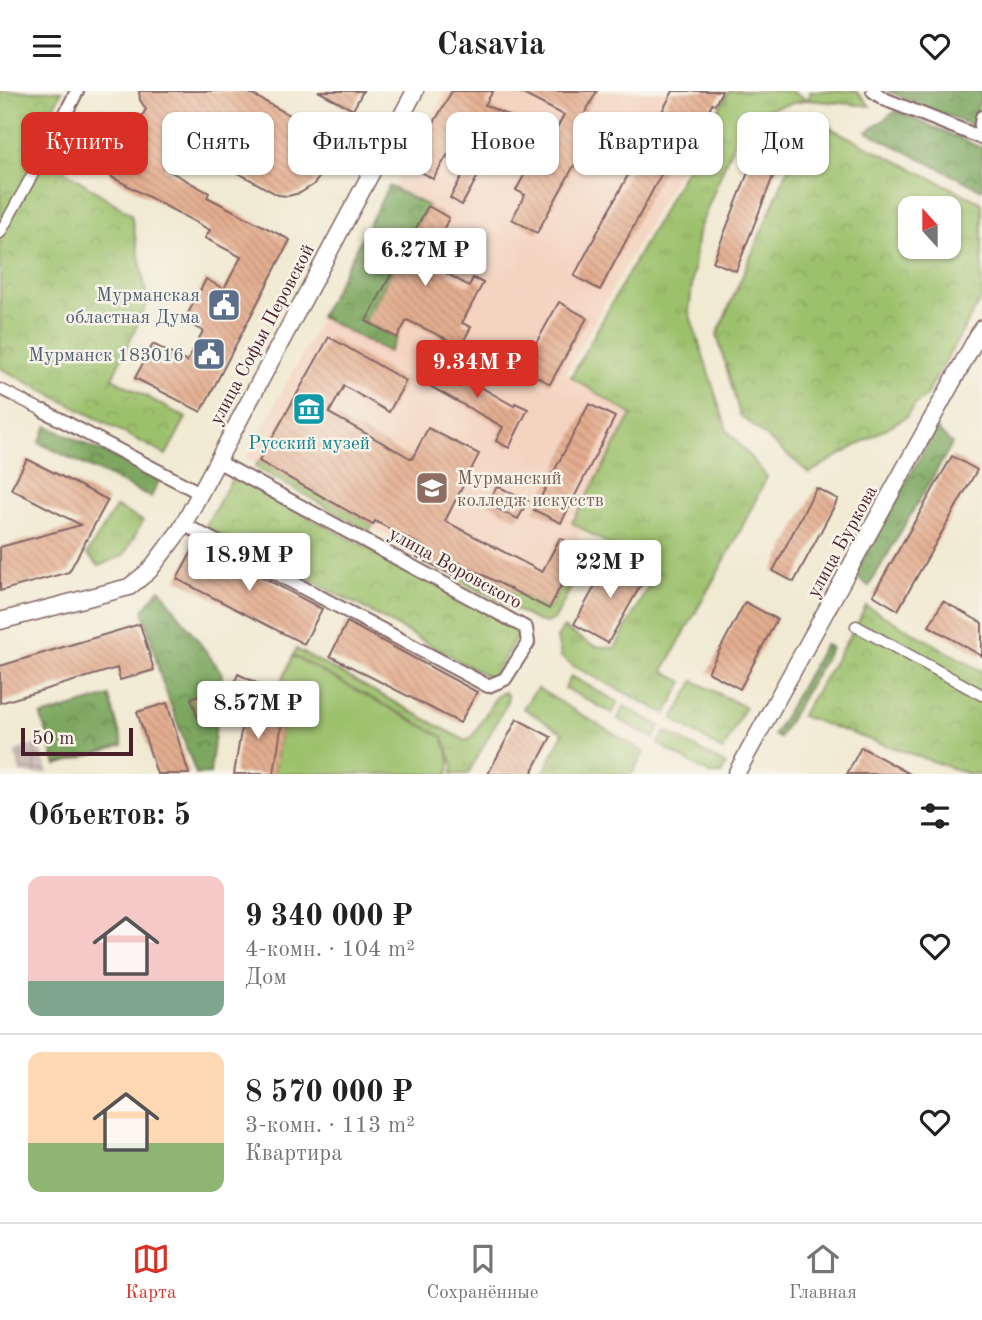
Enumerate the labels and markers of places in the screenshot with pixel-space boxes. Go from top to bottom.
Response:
pin: 6.27M ₽ [360,229,490,288]
public building icon: Мурманская областная Дума [205,286,243,324]
place label: Мурманская областная Дума [65,287,201,328]
public building icon: Мурманск 183016 [190,335,228,373]
pin: 9.34M ₽ [412,341,542,400]
place label: Мурманск 183016 [28,347,184,366]
museum icon: Русский музей [290,390,328,428]
place label: Русский музей [248,435,370,454]
school or university icon: Мурманский колледж искусств [413,469,451,507]
place label: Мурманский колледж искусств [457,470,604,511]
pin: 18.9M ₽ [184,533,314,593]
pin: 22M ₽ [561,540,659,600]
pin: 8.57M ₽ [193,681,323,741]

